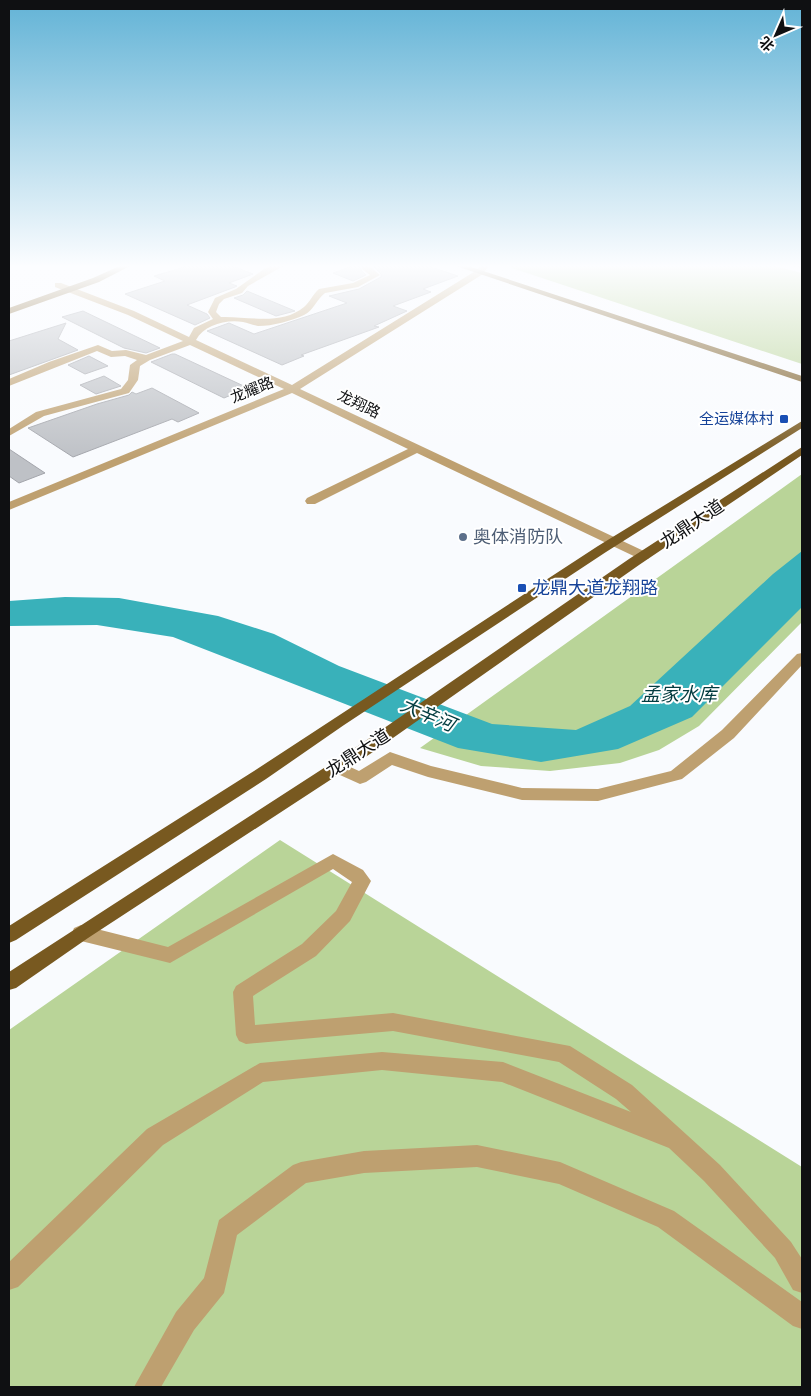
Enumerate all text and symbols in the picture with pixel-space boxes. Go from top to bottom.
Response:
north arrow [751,10,801,60]
text: 北 [757,34,777,54]
street label: 龙耀路 [228,373,276,406]
street label: 龙翔路 [335,386,383,421]
place label: 全运媒体村 [699,410,774,427]
marker: 全运媒体村 [778,413,790,425]
street label: 龙鼎大道 [657,496,727,552]
place label: 奥体消防队 [473,527,563,547]
marker: 奥体消防队 [457,531,469,543]
place label: 龙鼎大道龙翔路 [532,578,658,598]
marker: 龙鼎大道龙翔路 [516,582,528,594]
water label: 孟家水库 [641,684,720,705]
water label: 大辛河 [397,694,462,737]
street label: 龙鼎大道 [322,725,394,781]

